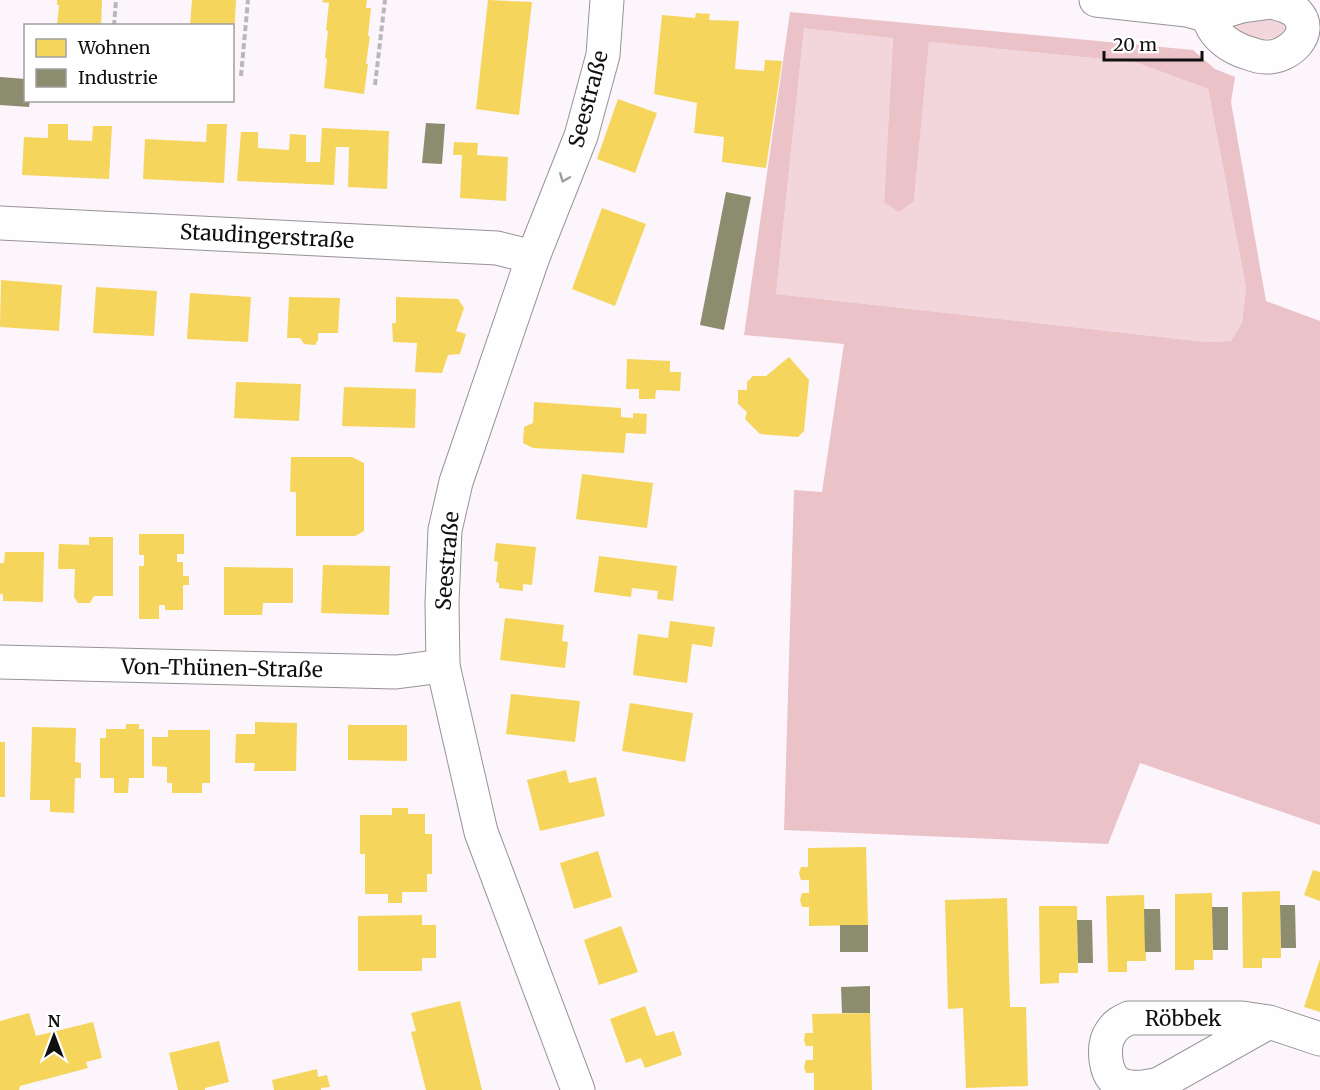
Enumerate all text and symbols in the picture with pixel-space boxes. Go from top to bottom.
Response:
legend [24,24,234,102]
scale bar [1104,24,1202,62]
text: 20 m [1113,33,1157,56]
text: Wohnen [77,36,151,59]
street label: Seestraße [562,48,614,150]
text: Industrie [78,66,158,89]
one-way arrow [559,172,571,183]
street label: Staudingerstraße [179,218,355,254]
street label: Seestraße [429,510,465,612]
street label: Von-Thünen-Straße [120,653,323,683]
street label: Röbbek [1145,1005,1222,1032]
north arrow [24,1006,84,1066]
text: N [48,1011,61,1031]

